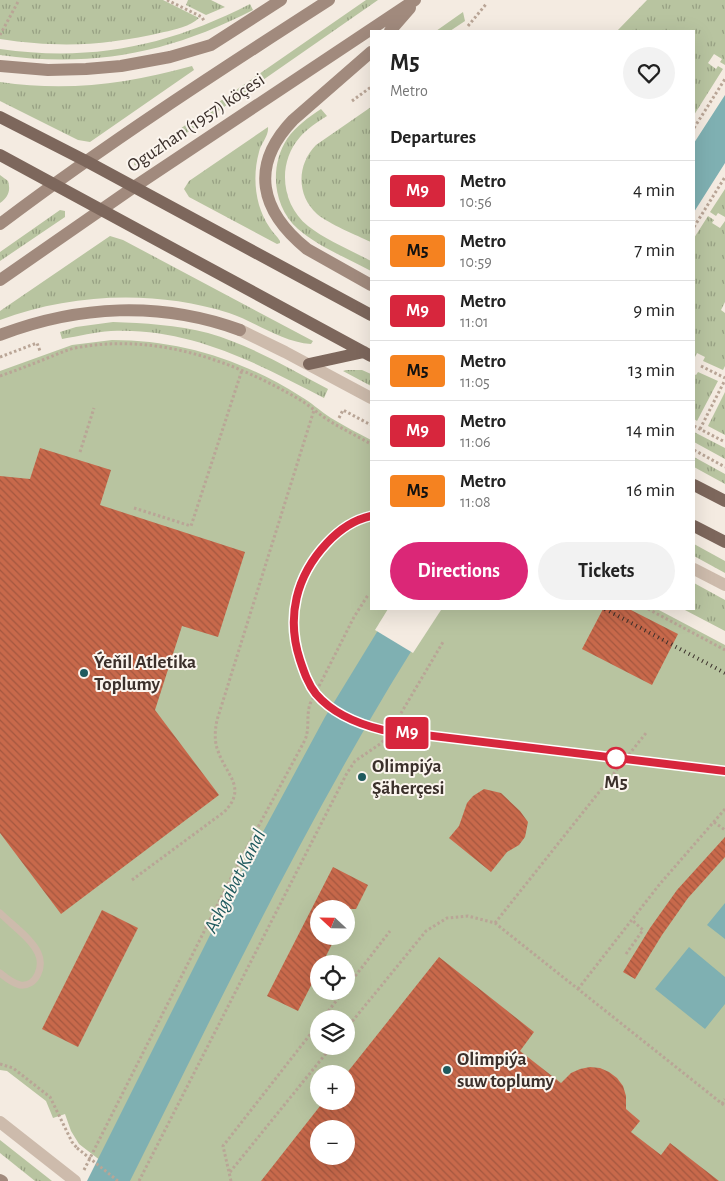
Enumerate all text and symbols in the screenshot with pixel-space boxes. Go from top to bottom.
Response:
button: heart [623,47,675,99]
text: M5 [390,51,420,75]
street label: Oguzhan (1957) köçesi [124,70,268,176]
text: Metro [390,83,428,99]
text: Departures [390,128,476,147]
text: Metro [460,172,506,191]
text: 4 min [633,181,675,200]
text: M9 [406,182,429,200]
text: 10:56 [460,194,492,210]
text: Metro [460,232,506,251]
text: 7 min [634,241,675,260]
text: M5 [406,242,429,260]
text: 10:59 [460,254,492,270]
text: Metro [460,292,506,311]
text: 9 min [633,301,675,320]
text: M9 [406,302,429,320]
text: 11:01 [460,314,489,330]
text: Metro [460,352,506,371]
text: 13 min [628,361,675,380]
text: M5 [406,362,429,380]
text: 11:05 [460,374,490,390]
text: Metro [460,412,506,431]
text: 14 min [627,421,675,440]
text: M9 [406,422,429,440]
text: 11:06 [460,434,491,450]
text: Metro [460,472,506,491]
text: 16 min [627,481,675,500]
text: M5 [406,482,429,500]
text: 11:08 [460,494,491,510]
button: Directions [390,542,528,600]
button: Tickets [538,542,675,600]
place label: Ýeňil Atletika Toplumy [94,651,196,694]
marker: Ýeňil Atletika Toplumy [78,667,90,679]
line badge: M9 [384,717,430,749]
text: M9 [395,724,419,742]
marker: M5 [605,747,627,769]
place label: Olimpiýa Şäherçesi [372,757,445,798]
marker: Olimpiýa Şäherçesi [356,771,368,783]
place label: M5 [604,773,628,792]
water label: Ashgabat Kanal [200,826,270,937]
north arrow [310,900,355,945]
map controls [310,900,355,1165]
button: locate [310,955,355,1000]
button: layers [310,1010,355,1055]
place label: Olimpiýa suw toplumy [457,1050,555,1091]
marker: Olimpiýa suw toplumy [441,1064,453,1076]
button: + [310,1065,355,1110]
button: − [310,1120,355,1165]

